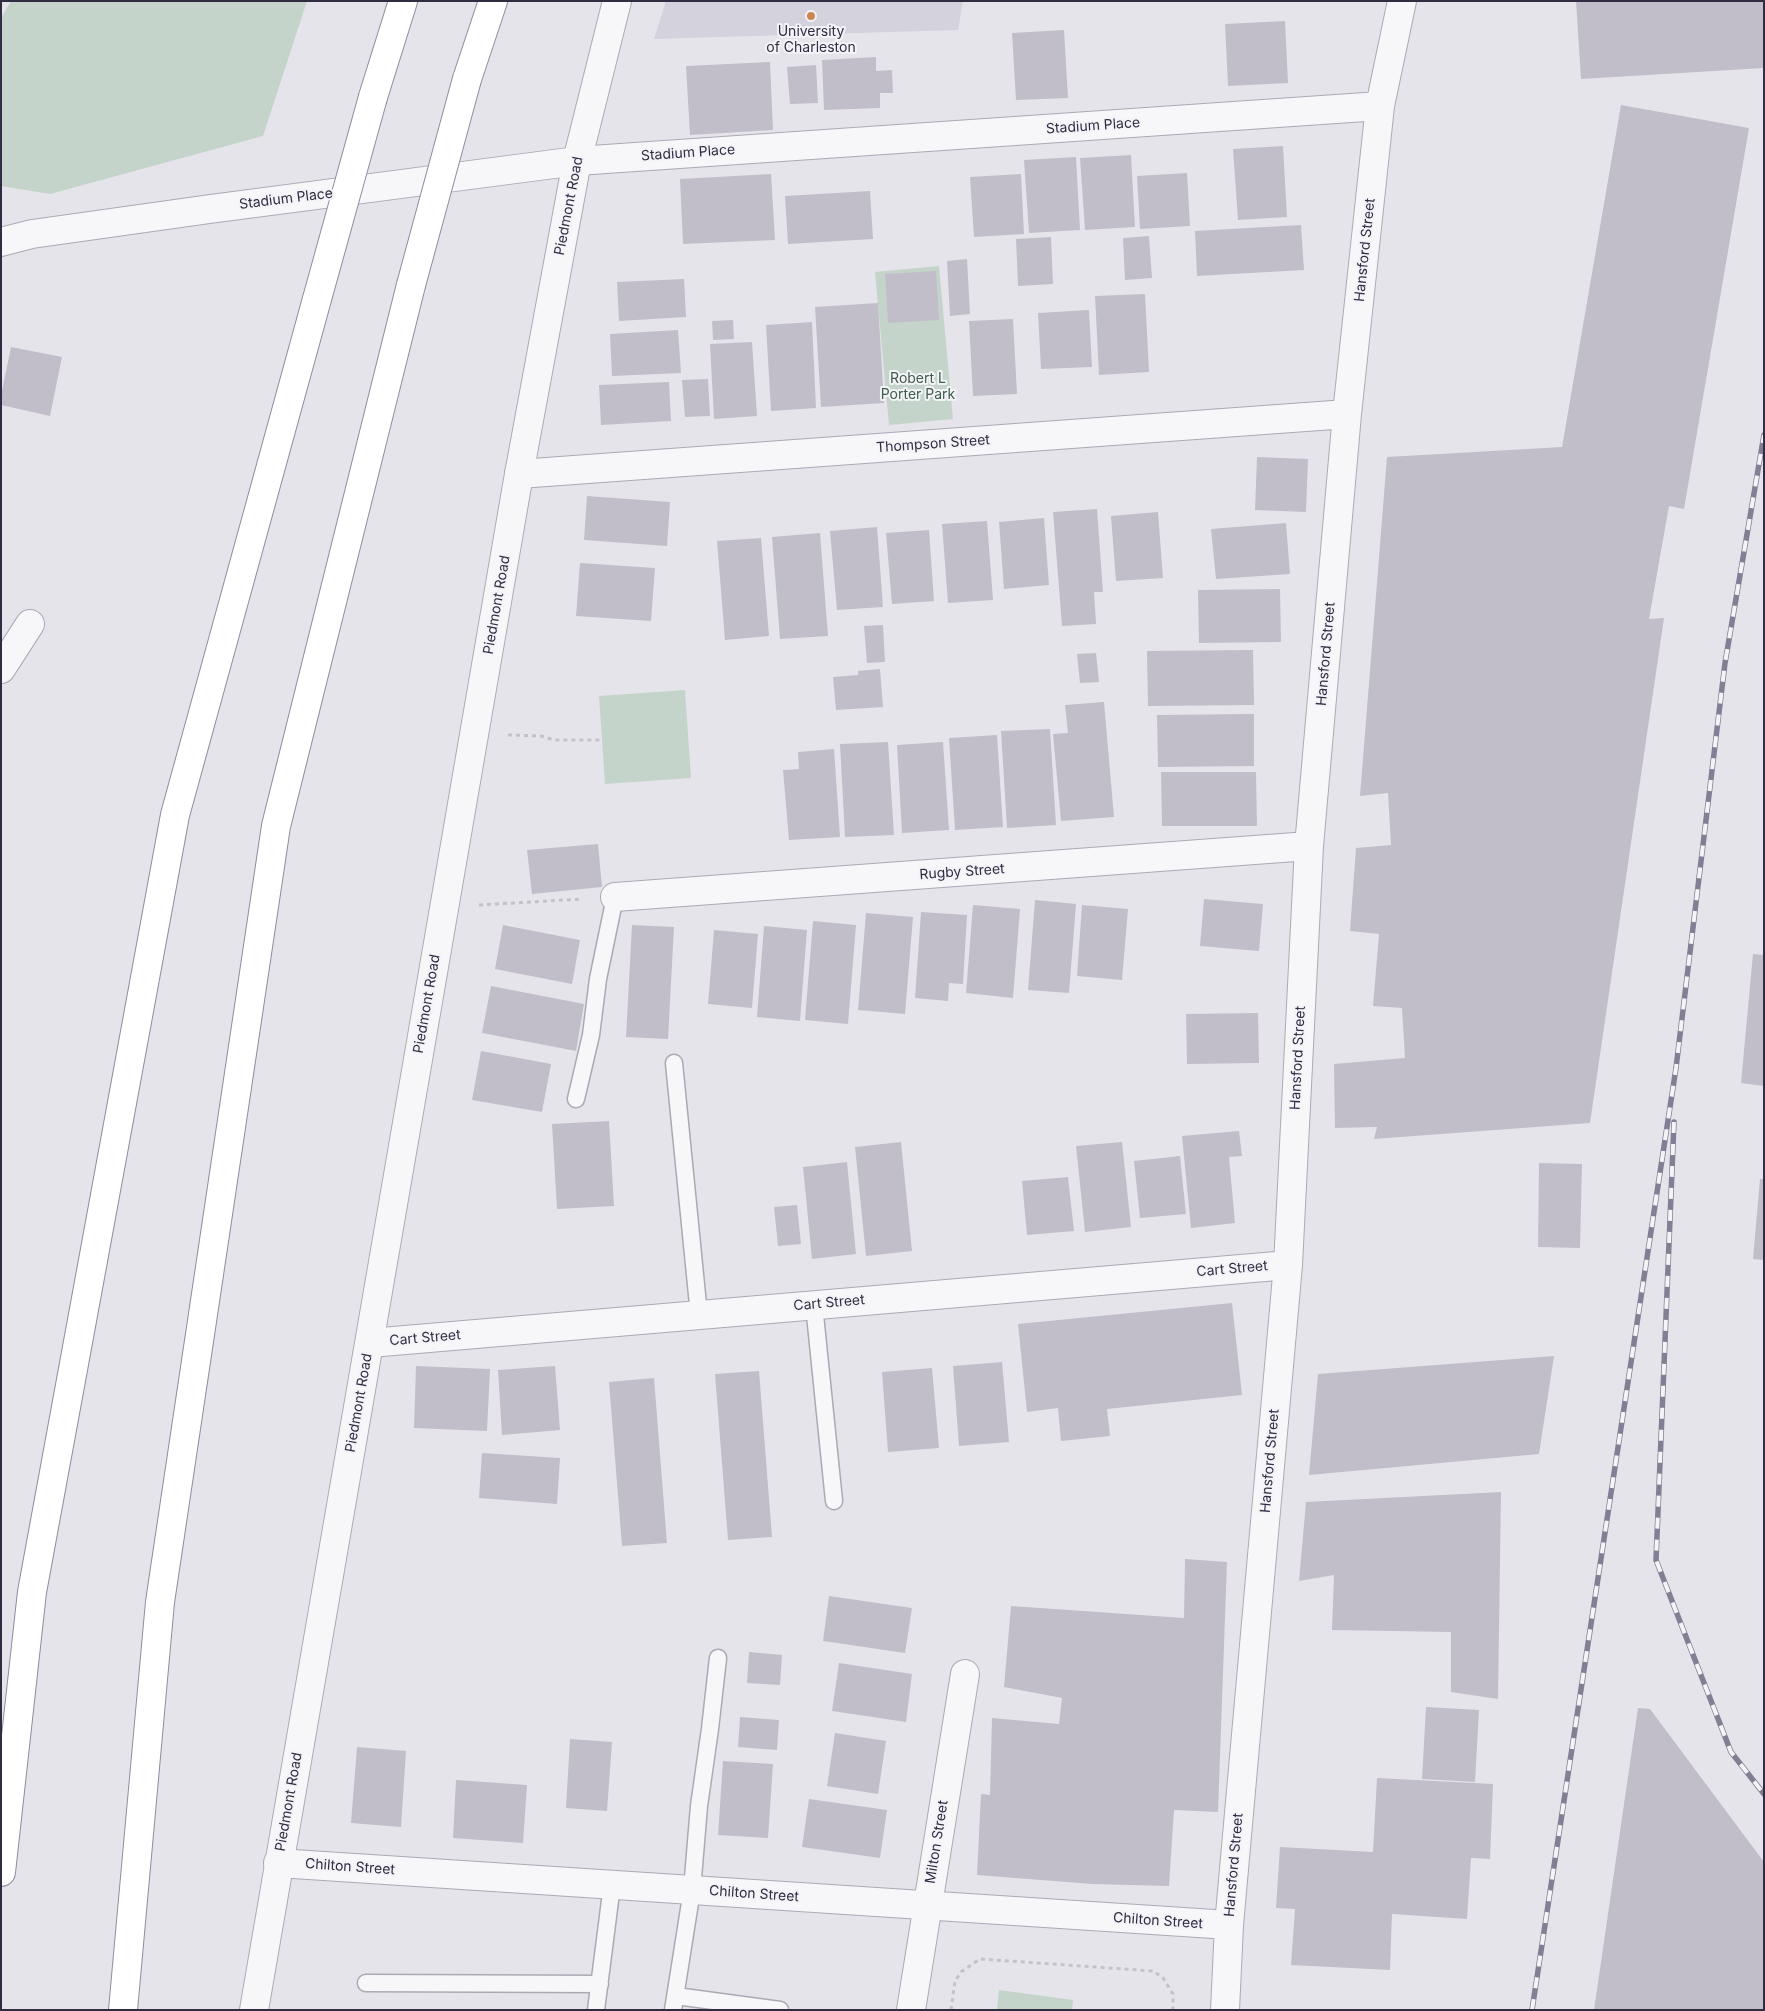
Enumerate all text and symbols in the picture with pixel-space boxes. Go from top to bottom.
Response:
marker: University of Charleston [805,10,817,22]
place label: University of Charleston [766,24,856,56]
street label: Stadium Place [1045,114,1141,138]
street label: Stadium Place [640,141,736,165]
street label: Piedmont Road [551,155,587,257]
street label: Stadium Place [238,185,334,213]
street label: Hansford Street [1351,197,1379,303]
park label: Robert L Porter Park [881,371,955,404]
street label: Thompson Street [876,432,990,456]
street label: Piedmont Road [480,554,514,656]
street label: Hansford Street [1313,601,1339,707]
street label: Rugby Street [919,861,1005,883]
street label: Piedmont Road [410,953,444,1055]
street label: Hansford Street [1287,1006,1309,1110]
street label: Cart Street [1196,1258,1268,1280]
street label: Cart Street [793,1292,865,1314]
street label: Cart Street [389,1327,461,1349]
street label: Piedmont Road [342,1352,376,1454]
street label: Hansford Street [1257,1408,1283,1514]
street label: Piedmont Road [272,1751,306,1853]
street label: Milton Street [922,1799,952,1885]
street label: Hansford Street [1221,1812,1247,1918]
street label: Chilton Street [305,1855,395,1879]
street label: Chilton Street [709,1882,799,1906]
street label: Chilton Street [1113,1909,1203,1933]

